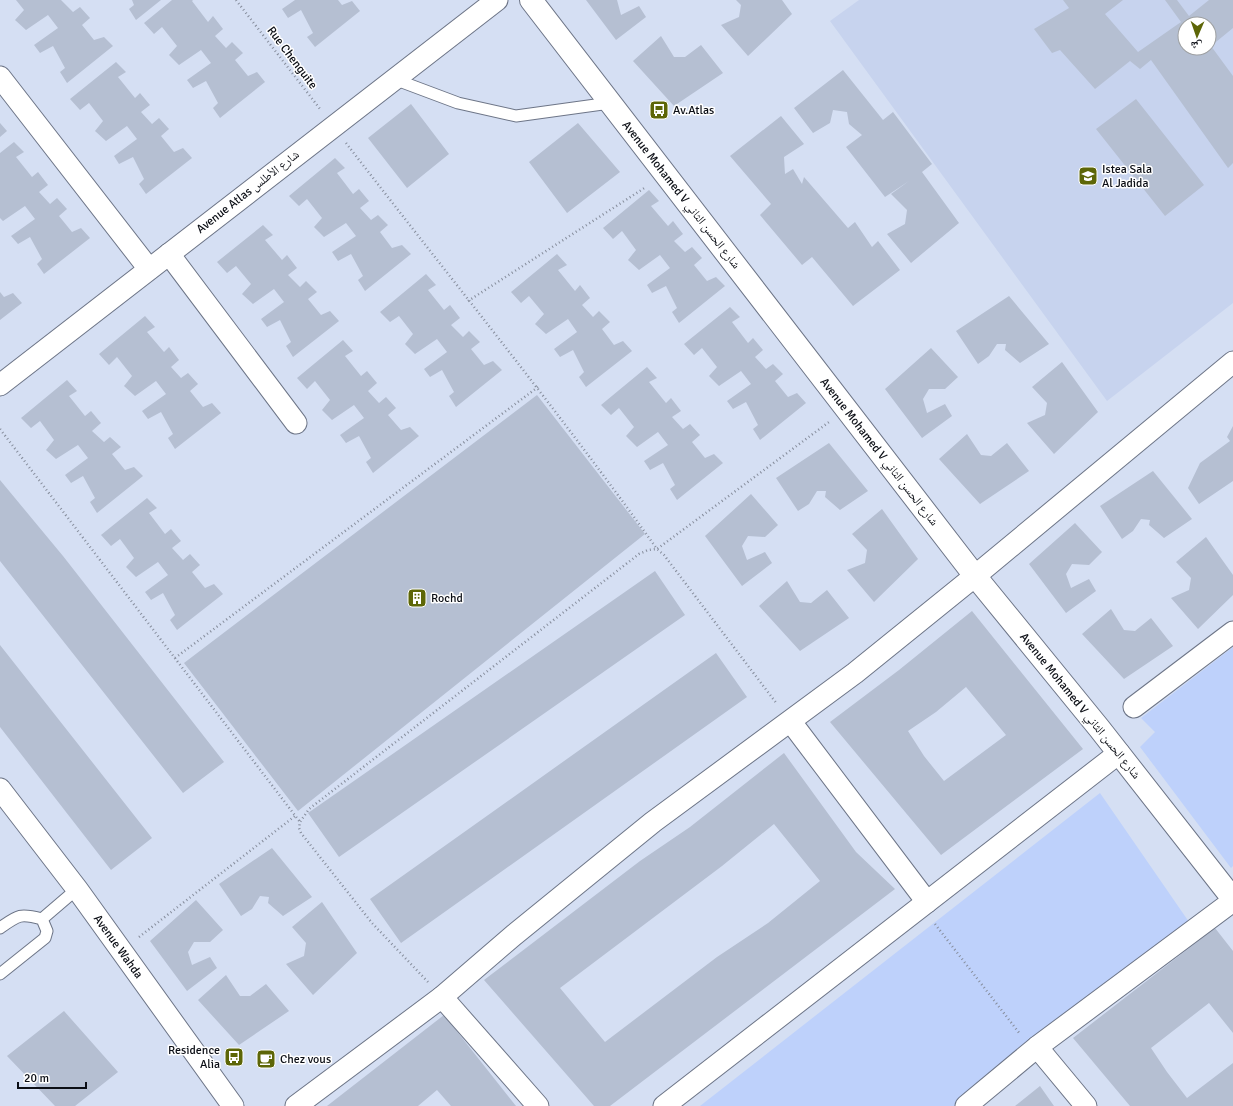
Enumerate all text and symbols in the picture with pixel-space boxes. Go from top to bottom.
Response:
north arrow [1177,16,1217,56]
street label: Rue Chenguite [264,24,320,92]
text: ش [1190,38,1203,52]
bus stop icon: Av.Atlas [648,99,670,121]
place label: Av.Atlas [673,103,714,118]
street label: Avenue Mohamed V شارع الحسن الثاني [617,118,743,273]
street label: Avenue Atlas شارع الأطلس [193,147,303,237]
place label: Istea Sala Al Jadida [1102,162,1152,191]
school or university icon: Istea Sala Al Jadida [1077,165,1099,187]
street label: Avenue Mohamed V شارع الحسن الثاني [815,375,941,530]
building icon: Rochd [406,587,428,609]
place label: Rochd [431,591,463,606]
street label: Avenue Mohamed V شارع الحسن الثاني [1015,630,1144,783]
street label: Avenue Wahda [90,912,146,981]
place label: Residence Alia [168,1043,220,1072]
bus stop icon: Residence Alia [223,1046,245,1068]
cafe icon: Chez vous [255,1048,277,1070]
place label: Chez vous [280,1052,331,1067]
scale bar [18,1064,86,1090]
text: 20 m [24,1071,49,1086]

